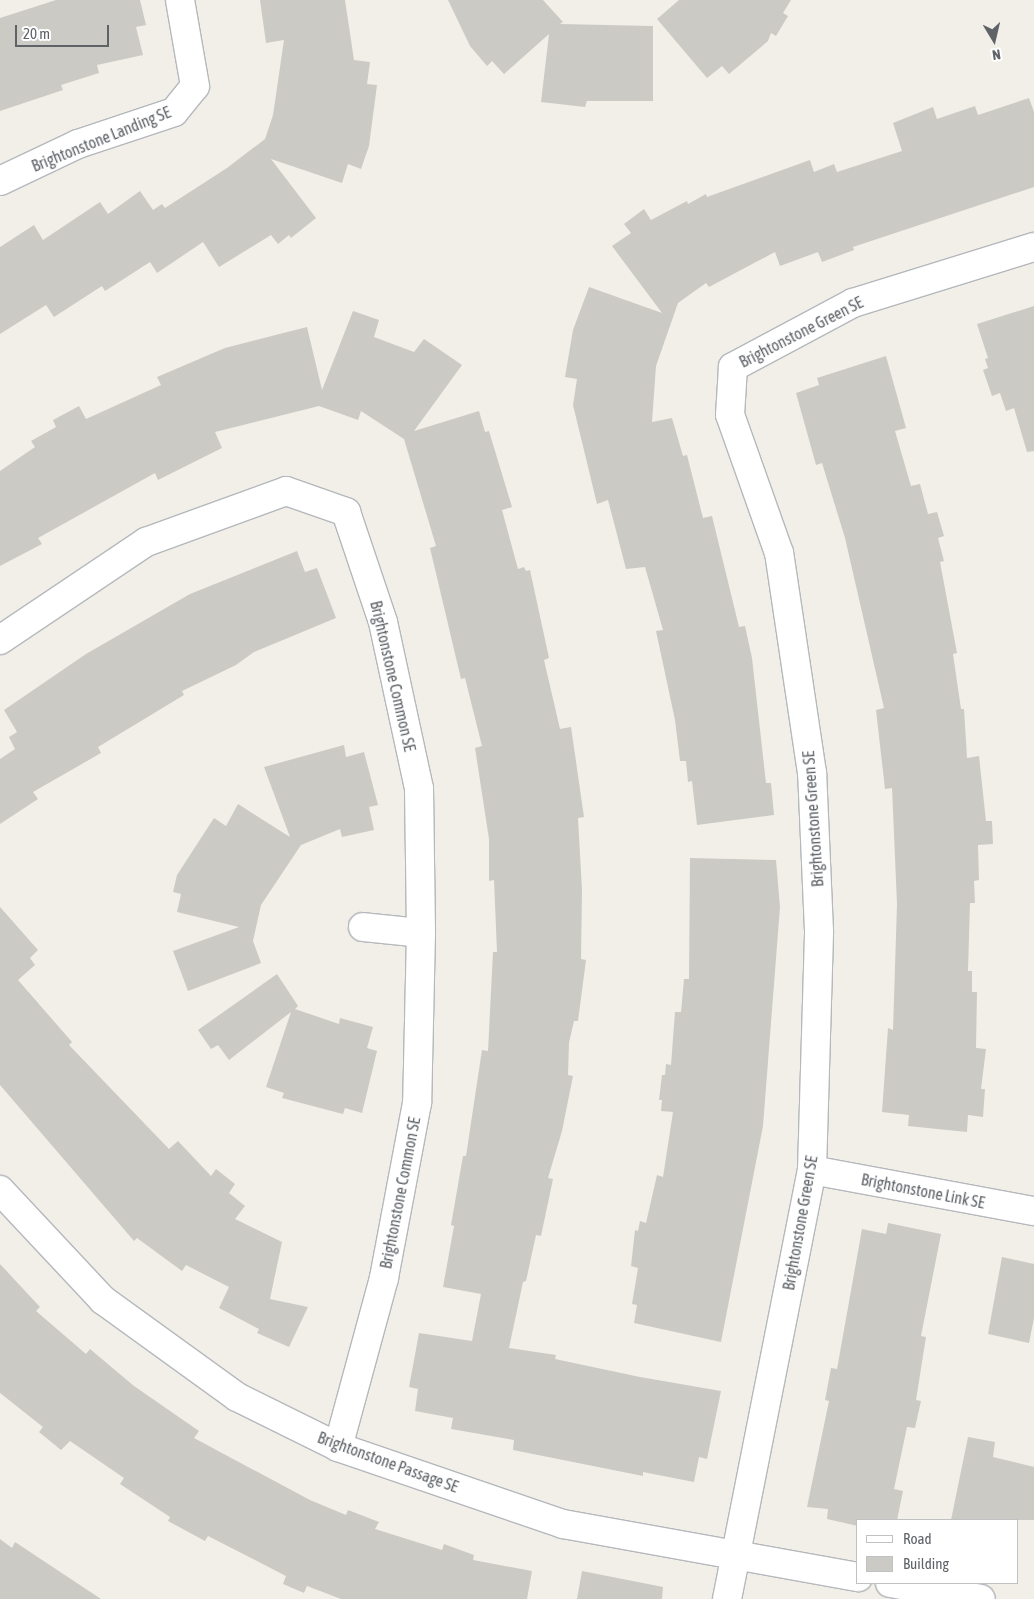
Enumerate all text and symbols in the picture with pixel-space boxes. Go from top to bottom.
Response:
scale bar [18,15,111,47]
north arrow [969,15,1019,65]
text: 20 m [23,25,50,42]
text: N [991,46,1002,63]
street label: Brightonstone Landing SE [29,102,173,176]
street label: Brightonstone Green SE [736,293,866,371]
street label: Brightonstone Common SE [366,599,420,753]
street label: Brightonstone Green SE [799,750,827,888]
street label: Brightonstone Common SE [376,1116,424,1270]
street label: Brightonstone Green SE [779,1154,821,1292]
street label: Brightonstone Link SE [860,1170,986,1212]
street label: Brightonstone Passage SE [315,1428,461,1496]
legend [856,1519,1019,1584]
text: Road [903,1530,932,1547]
text: Building [903,1555,949,1572]

